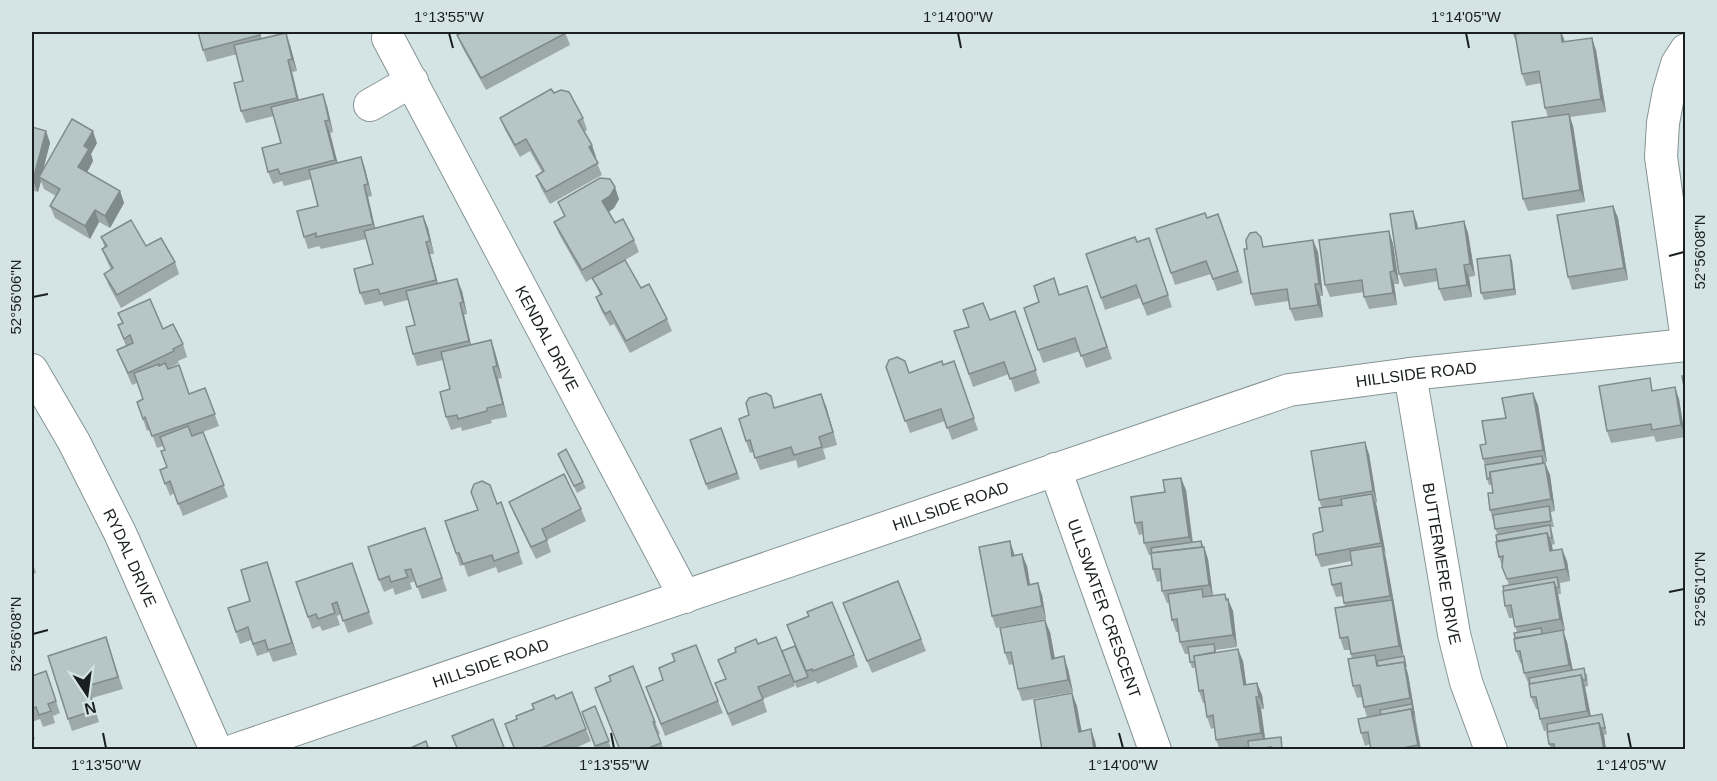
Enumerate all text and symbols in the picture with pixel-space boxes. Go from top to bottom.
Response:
text: 1°13'55"W [414,8,485,25]
text: 1°14'00"W [923,8,994,25]
text: 1°14'05"W [1431,8,1502,25]
text: 52°56'08"N [1691,214,1708,290]
text: 52°56'06"N [7,259,24,335]
street label: KENDAL DRIVE [513,283,582,394]
street label: HILLSIDE ROAD [1355,359,1478,390]
street label: HILLSIDE ROAD [890,478,1011,533]
street label: BUTTERMERE DRIVE [1420,481,1465,646]
street label: RYDAL DRIVE [101,506,160,609]
street label: ULLSWATER CRESCENT [1065,517,1144,700]
text: 52°56'10"N [1691,551,1708,627]
text: 52°56'08"N [7,596,24,672]
street label: HILLSIDE ROAD [430,635,551,690]
north arrow [57,664,117,724]
text: N [83,699,98,718]
text: 1°13'50"W [71,756,142,773]
text: 1°13'55"W [579,756,650,773]
text: 1°14'00"W [1088,756,1159,773]
text: 1°14'05"W [1596,756,1667,773]

